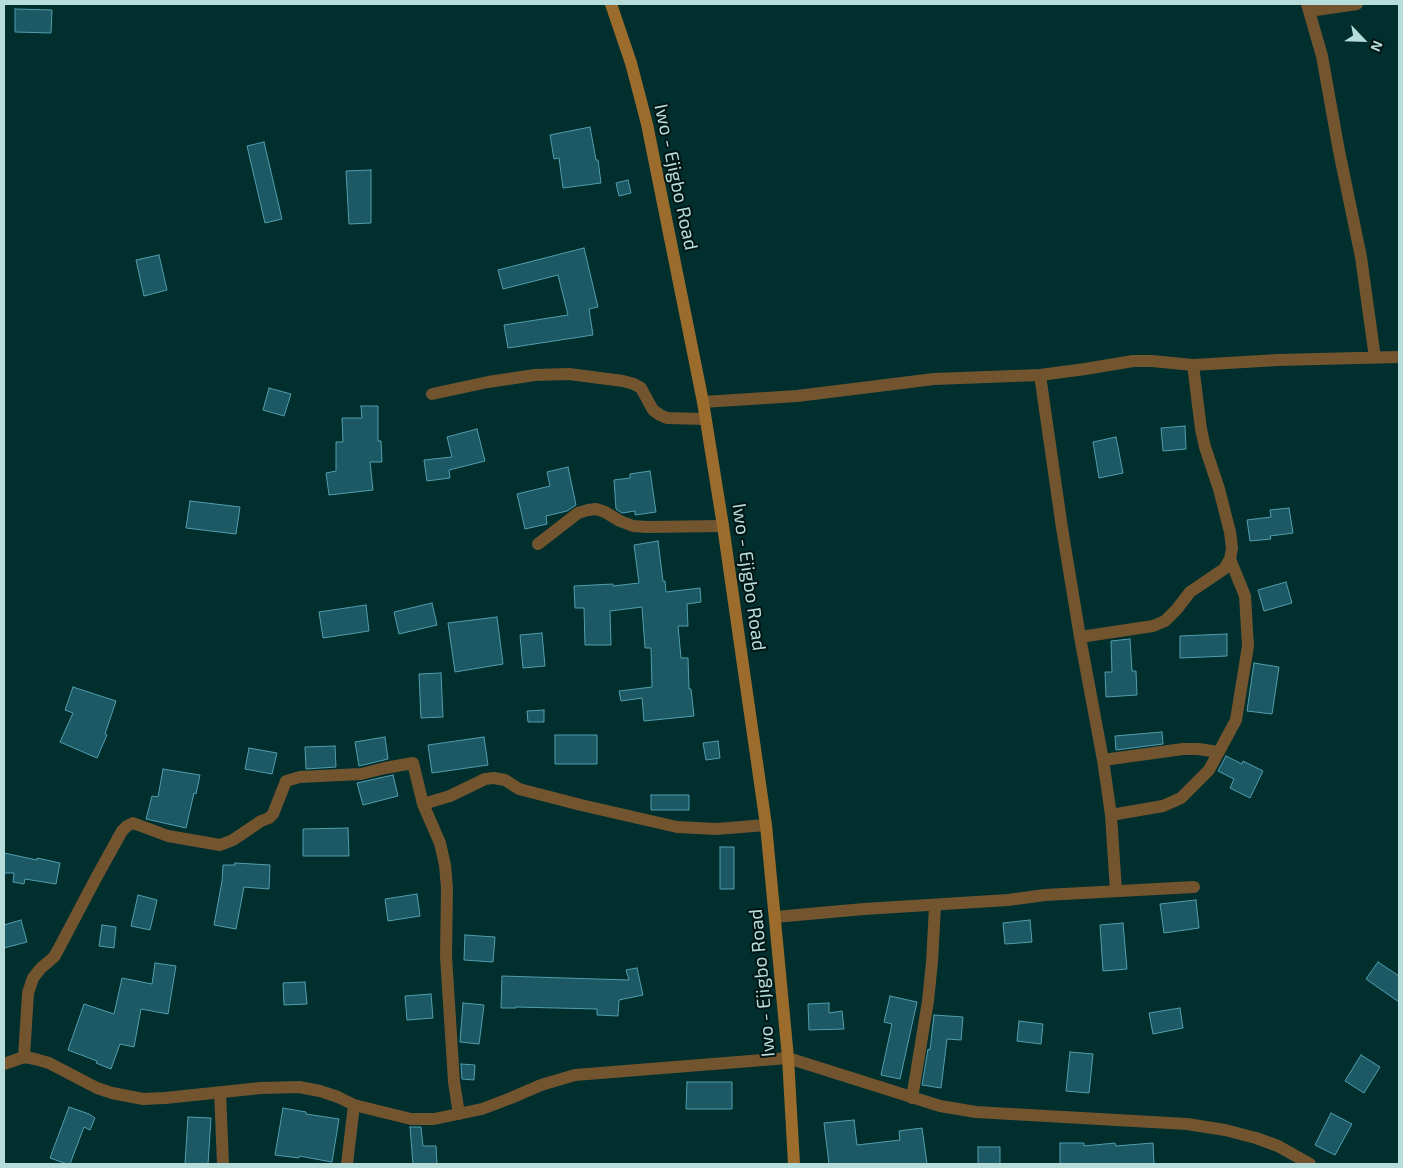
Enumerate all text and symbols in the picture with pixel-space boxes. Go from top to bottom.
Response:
north arrow [1338,15,1388,65]
text: N [1367,38,1387,54]
street label: Iwo - Ejigbo Road [649,102,703,252]
street label: Iwo - Ejigbo Road [727,502,771,652]
street label: Iwo - Ejigbo Road [744,908,780,1058]

